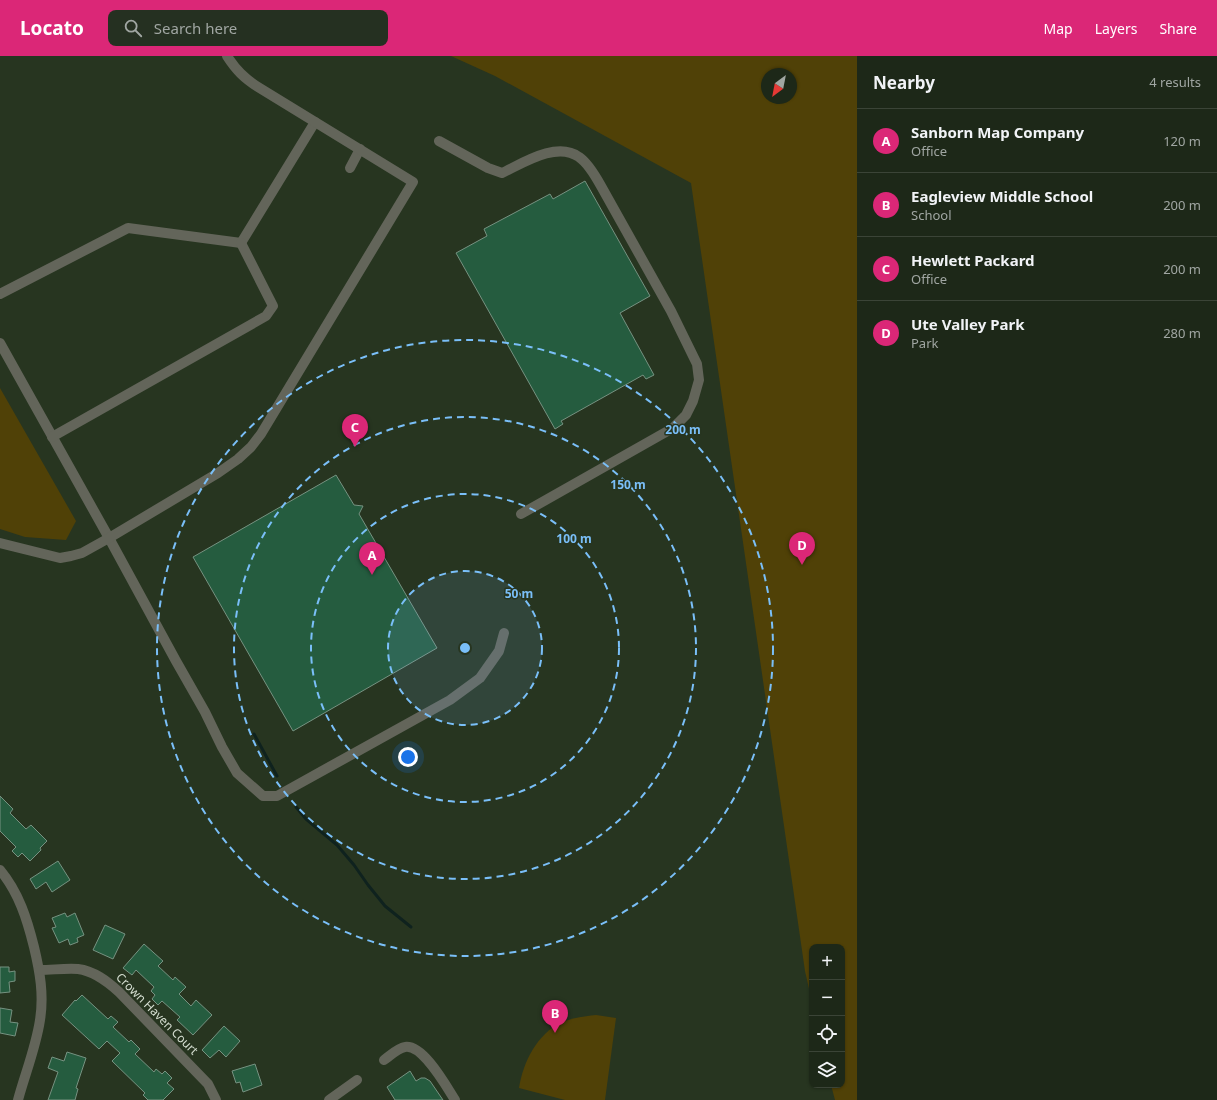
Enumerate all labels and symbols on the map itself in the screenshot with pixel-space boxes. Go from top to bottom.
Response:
north arrow [761,68,797,104]
pin: C [342,414,368,447]
text: 200 m [665,421,701,438]
text: 150 m [610,476,646,493]
text: 100 m [556,530,592,547]
pin: D [789,532,815,565]
pin: A [359,542,385,575]
text: 50 m [505,585,533,602]
centre of rings [458,641,472,655]
your location [398,747,418,767]
street label: Crown Haven Court [112,969,203,1059]
pin: B [542,1000,568,1033]

